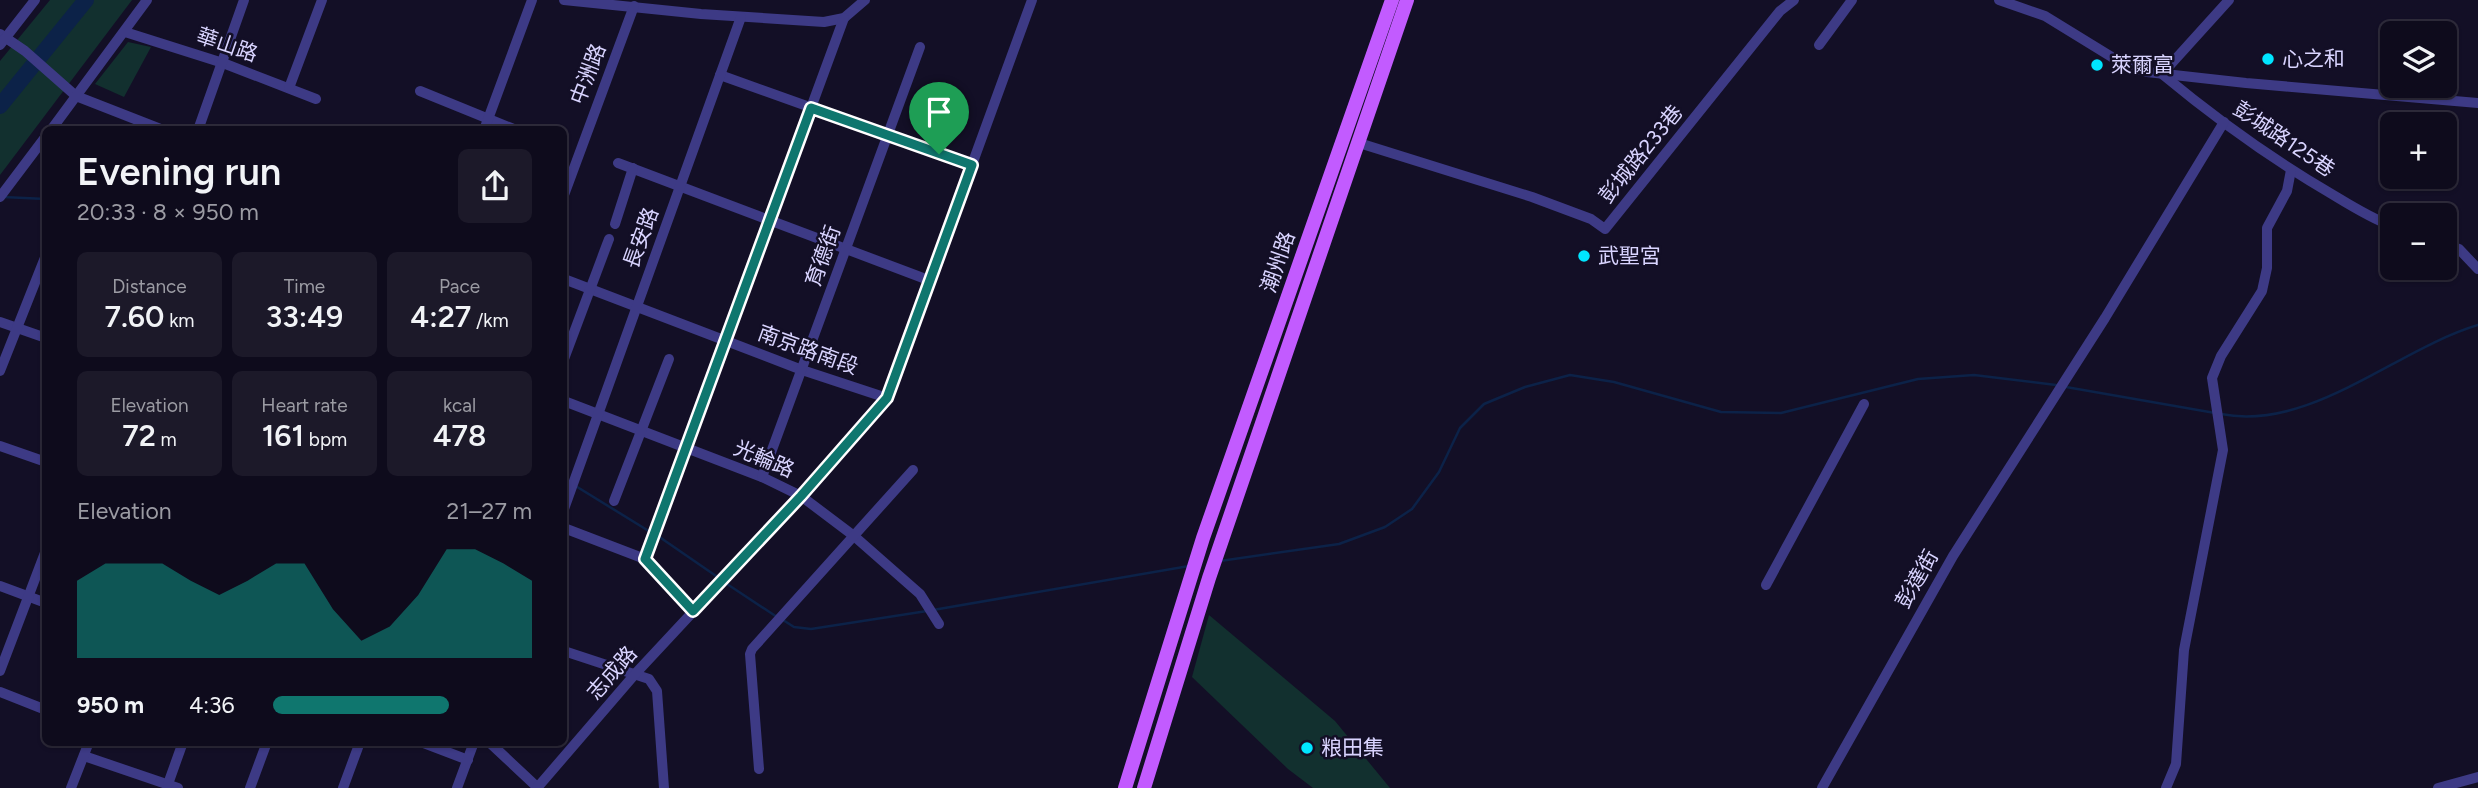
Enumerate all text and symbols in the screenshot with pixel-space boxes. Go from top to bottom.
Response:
map controls [2380,21,2457,280]
button: layers [2380,21,2457,98]
street label: 華山路 [193,22,261,67]
street label: 中洲路 [565,40,610,108]
place label: 心之和 [2282,46,2345,71]
marker: 心之和 [2260,51,2276,67]
place label: 萊爾富 [2111,52,2174,77]
marker: 萊爾富 [2089,57,2105,73]
pin [909,82,969,154]
icon: arrive [920,93,958,131]
street label: 彭城路125巷 [2229,96,2340,182]
street label: 彭城路233巷 [1594,100,1688,208]
button: + [2380,112,2457,189]
text: Evening run [77,149,281,195]
button: share [458,149,532,223]
text: 20:33 · 8 × 950 m [77,198,259,226]
button: − [2380,203,2457,280]
street label: 長安路 [618,204,663,272]
street label: 育德街 [800,222,845,290]
street label: 潮州路 [1255,228,1300,296]
place label: 武聖宮 [1598,243,1661,268]
marker: 武聖宮 [1576,248,1592,264]
text: Distance [112,275,187,298]
text: Time [284,275,325,298]
text: Pace [439,275,480,298]
text: 7.60 [104,298,164,335]
text: 33:49 [266,298,343,335]
text: 4:27 [410,298,471,335]
text: km [164,309,195,332]
text: /km [471,309,509,332]
street label: 南京路南段 [755,320,862,379]
text: Elevation [110,394,189,417]
text: Heart rate [261,394,348,417]
text: kcal [443,394,476,417]
text: 72 [122,417,156,454]
text: 161 [262,417,304,454]
text: 478 [433,417,486,454]
text: m [156,428,177,451]
text: bpm [304,428,347,451]
street label: 光輪路 [730,435,798,482]
text: Elevation [77,497,172,525]
text: 21–27 m [447,497,532,525]
street label: 彭達街 [1890,545,1943,612]
street label: 志成路 [582,641,642,705]
text: 950 m [77,691,144,719]
text: 4:36 [189,691,235,719]
place label: 粮田集 [1321,735,1384,760]
marker: 粮田集 [1299,740,1315,756]

